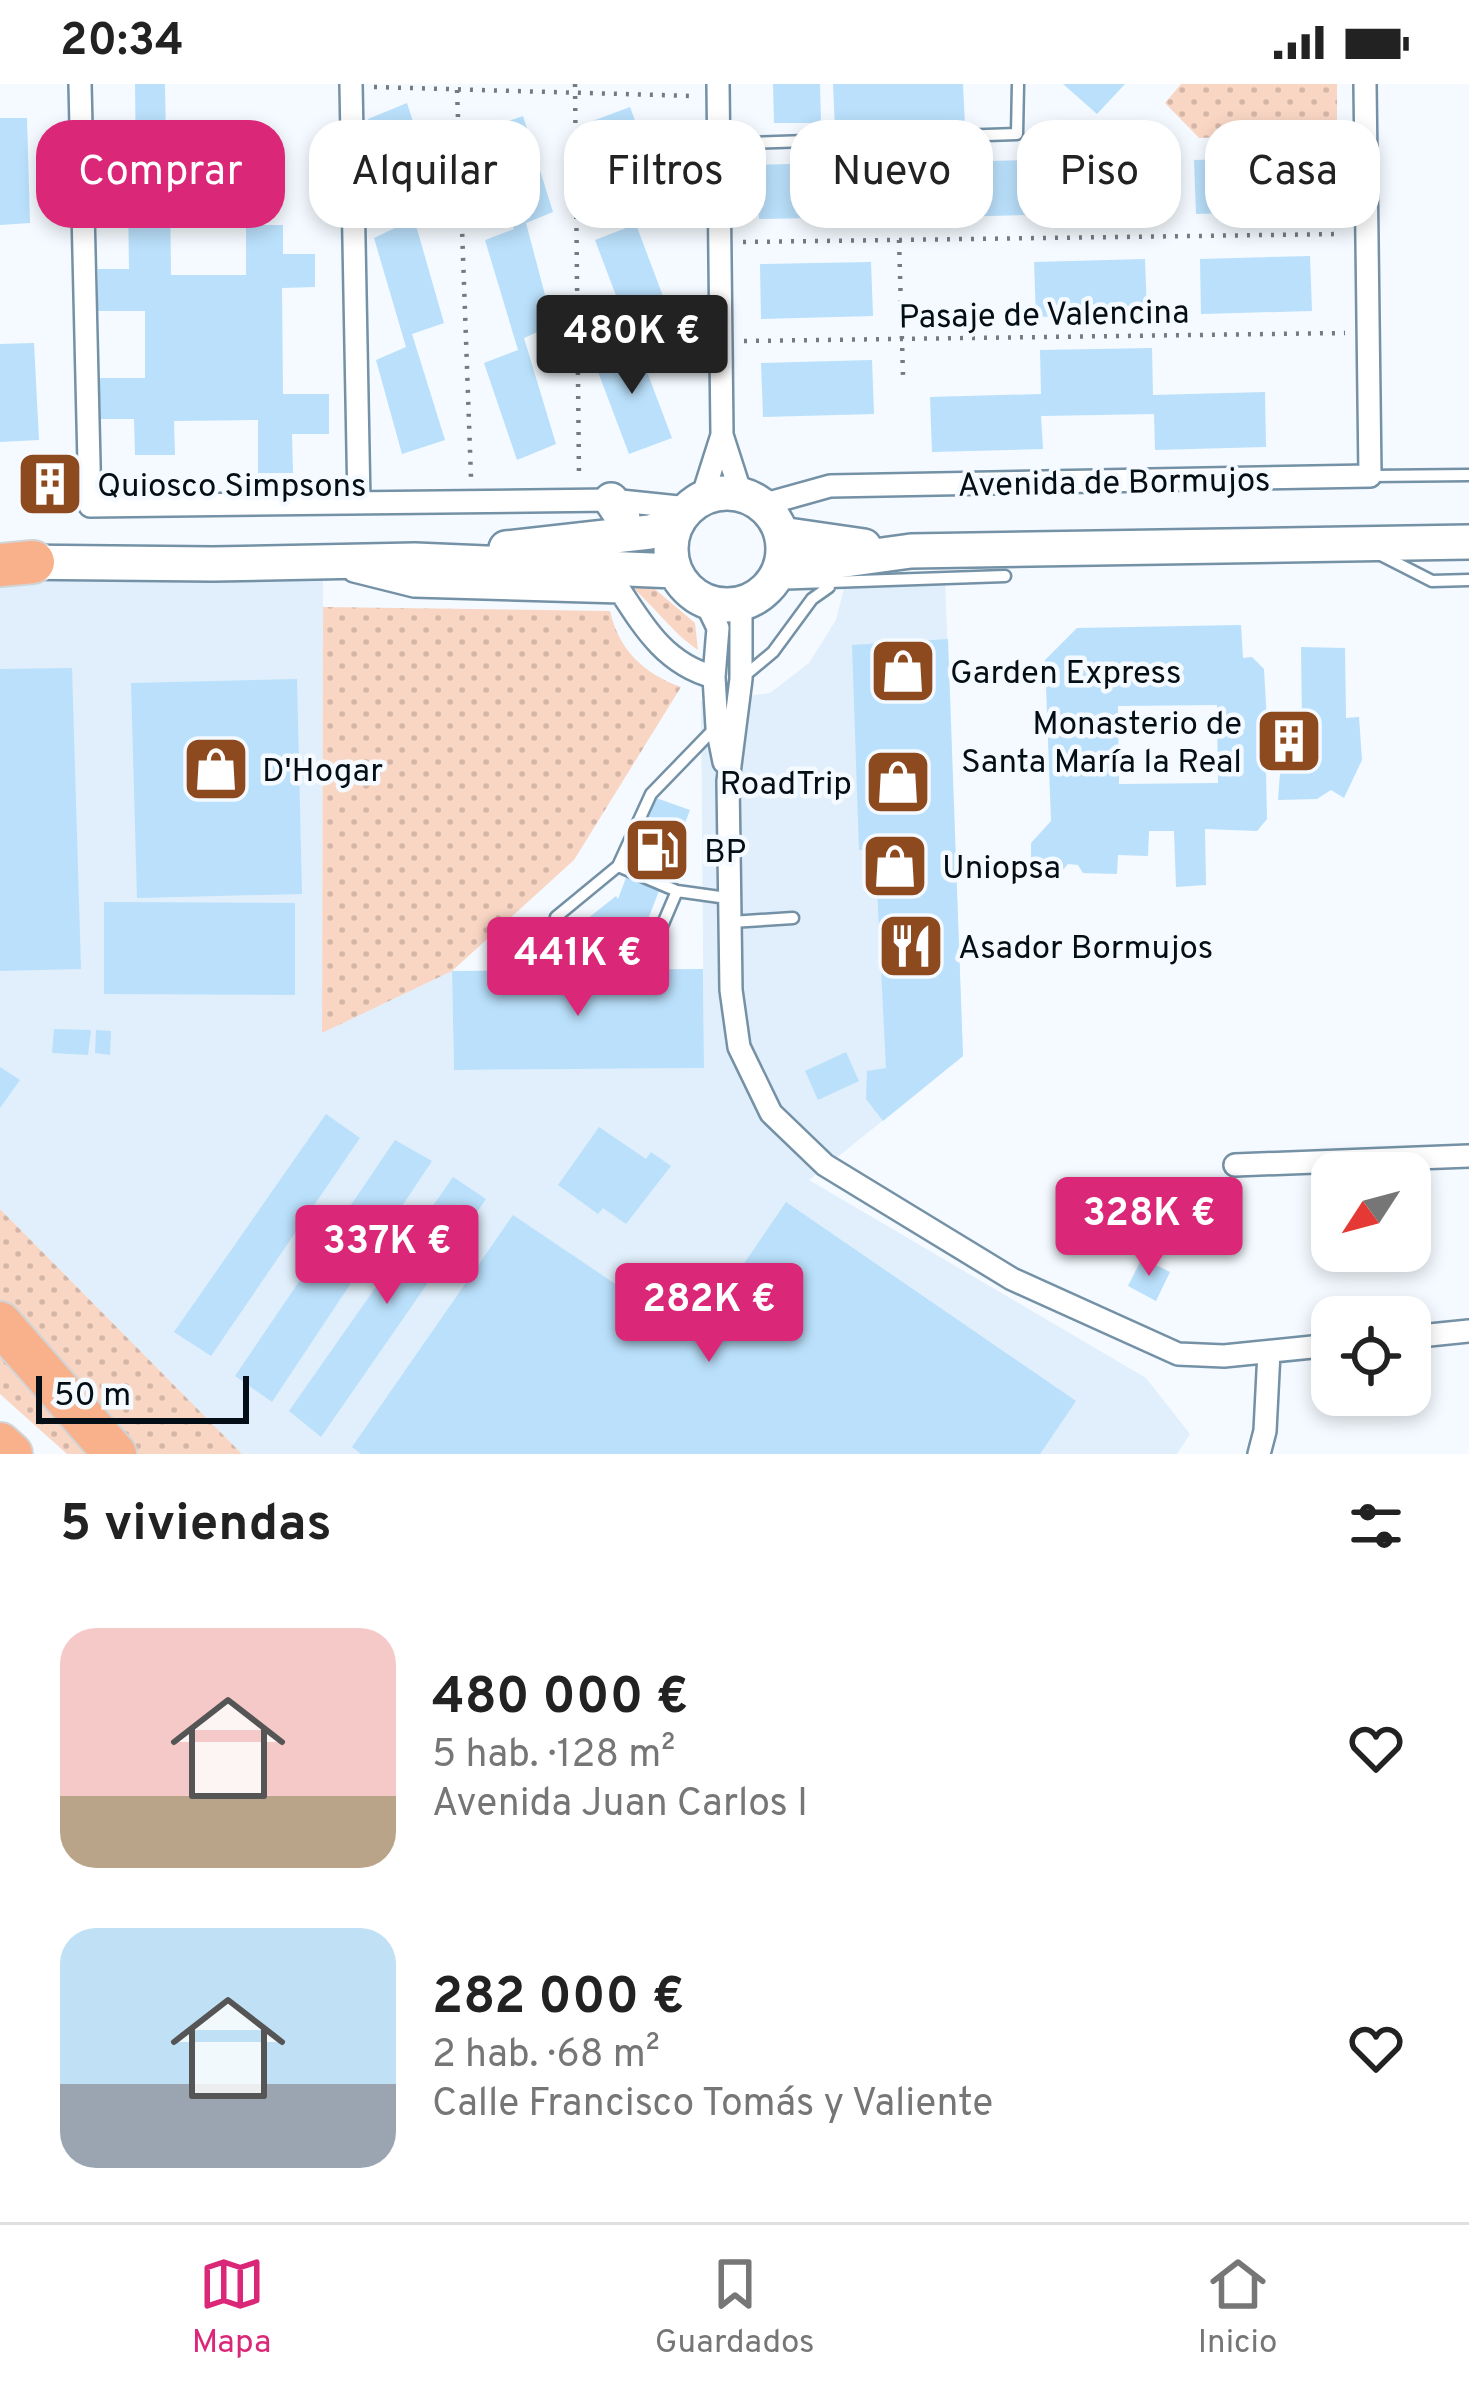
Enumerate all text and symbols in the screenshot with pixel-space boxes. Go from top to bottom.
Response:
text: 20:34 [60,14,184,71]
chip: Comprar [36,120,285,228]
chip: Alquilar [309,120,540,228]
chip: Filtros [564,120,766,228]
chip: Nuevo [790,120,993,228]
chip: Piso [1017,120,1181,228]
chip: Casa [1205,120,1380,228]
street label: Pasaje de Valencina [898,293,1190,341]
pin: 480K € [534,295,730,397]
text: 480K € [564,309,700,358]
building icon: Quiosco Simpsons [15,449,85,519]
street label: Avenida de Bormujos [957,461,1271,509]
place label: Quiosco Simpsons [97,467,367,509]
shop icon: Garden Express [868,636,938,706]
place label: Garden Express [950,654,1181,696]
place label: Monasterio de Santa María la Real [961,705,1242,785]
building icon: Monasterio de Santa María la Real [1254,706,1324,776]
shop icon: D'Hogar [181,734,251,804]
shop icon: RoadTrip [863,747,933,817]
place label: D'Hogar [262,752,383,794]
place label: RoadTrip [720,765,852,807]
fuel station icon: BP [622,815,692,885]
shop icon: Uniopsa [860,831,930,901]
place label: BP [704,833,746,875]
place label: Uniopsa [942,849,1061,891]
restaurant icon: Asador Bormujos [876,911,946,981]
pin: 441K € [480,917,676,1019]
place label: Asador Bormujos [958,929,1213,971]
text: 441K € [514,931,642,980]
north arrow [1311,1152,1431,1272]
map controls [1311,1152,1431,1416]
pin: 328K € [1051,1177,1247,1279]
text: 328K € [1083,1191,1215,1240]
pin: 337K € [289,1205,485,1307]
text: 337K € [322,1219,452,1268]
pin: 282K € [611,1263,807,1365]
text: 282K € [642,1277,776,1326]
button: locate [1311,1296,1431,1416]
scale bar [36,1370,249,1423]
text: 50 m [54,1376,131,1418]
icon: filters [1343,1493,1409,1559]
text: 5 viviendas [60,1494,332,1559]
text: 480 000 € [432,1667,688,1732]
icon: home [156,1676,300,1820]
icon: heart [1343,1715,1409,1781]
text: 5 hab. · 128 m² [432,1732,675,1781]
text: Avenida Juan Carlos I [432,1781,808,1830]
text: 282 000 € [432,1967,684,2032]
icon: home [156,1976,300,2120]
icon: heart [1343,2015,1409,2081]
text: 2 hab. · 68 m² [432,2032,660,2081]
text: Calle Francisco Tomás y Valiente [432,2081,993,2130]
tab: Mapa [192,2251,271,2365]
tab: Guardados [655,2251,815,2365]
tab: Inicio [1198,2251,1277,2365]

